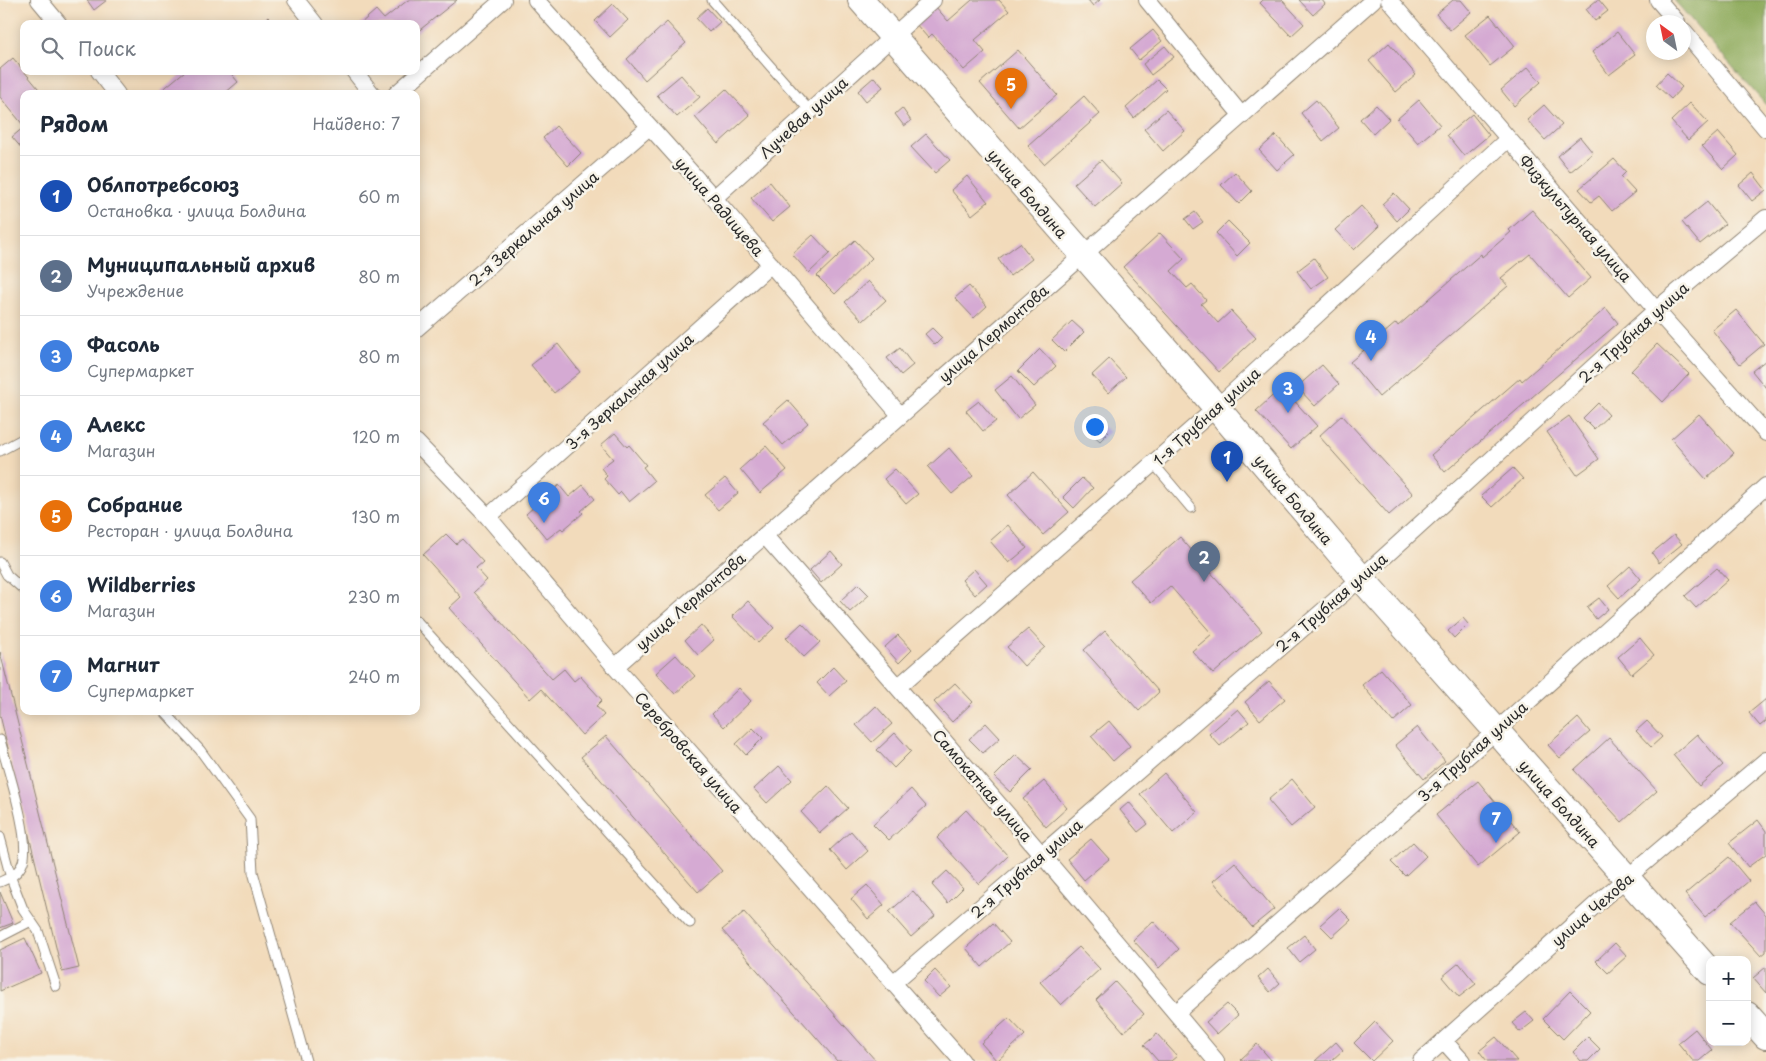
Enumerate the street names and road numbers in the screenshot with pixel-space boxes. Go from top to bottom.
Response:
street label: Лучевая улица [754,71,853,163]
street label: улица Болдина [983,143,1074,243]
street label: Физкультурная улица [1514,149,1638,287]
street label: улица Радищева [670,151,770,261]
street label: 2-я Зеркальная улица [463,165,604,291]
street label: 2-я Трубная улица [1573,276,1694,388]
street label: улица Лермонтова [933,278,1054,387]
street label: 3-я Зеркальная улица [560,327,698,455]
street label: 1-я Трубная улица [1148,363,1264,469]
street label: улица Болдина [1249,449,1339,550]
street label: улица Лермонтова [630,546,751,655]
street label: 2-я Трубная улица [1270,547,1392,657]
street label: Серебровская улица [630,686,749,818]
street label: 3-я Трубная улица [1412,695,1533,807]
street label: Самокатная улица [928,724,1039,847]
street label: улица Болдина [1514,754,1606,853]
street label: 2-я Трубная улица [965,813,1087,923]
street label: улица Чехова [1546,866,1639,951]

